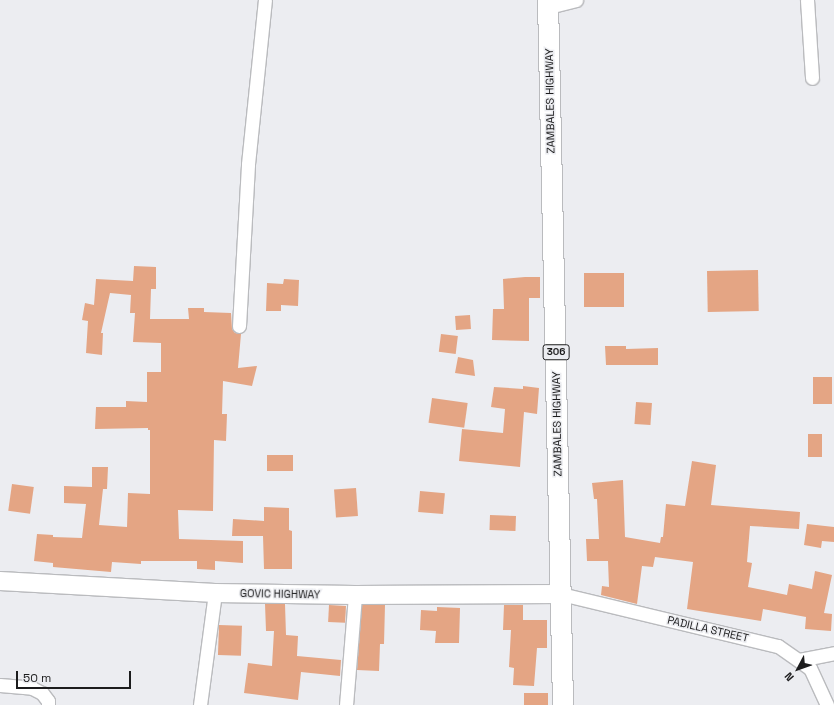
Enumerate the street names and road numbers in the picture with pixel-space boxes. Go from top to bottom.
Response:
street label: ZAMBALES HIGHWAY [542,48,558,154]
road number: 306 [542,344,570,360]
street label: ZAMBALES HIGHWAY [549,371,565,477]
street label: GOVIC HIGHWAY [240,587,320,601]
street label: PADILLA STREET [666,613,750,645]

